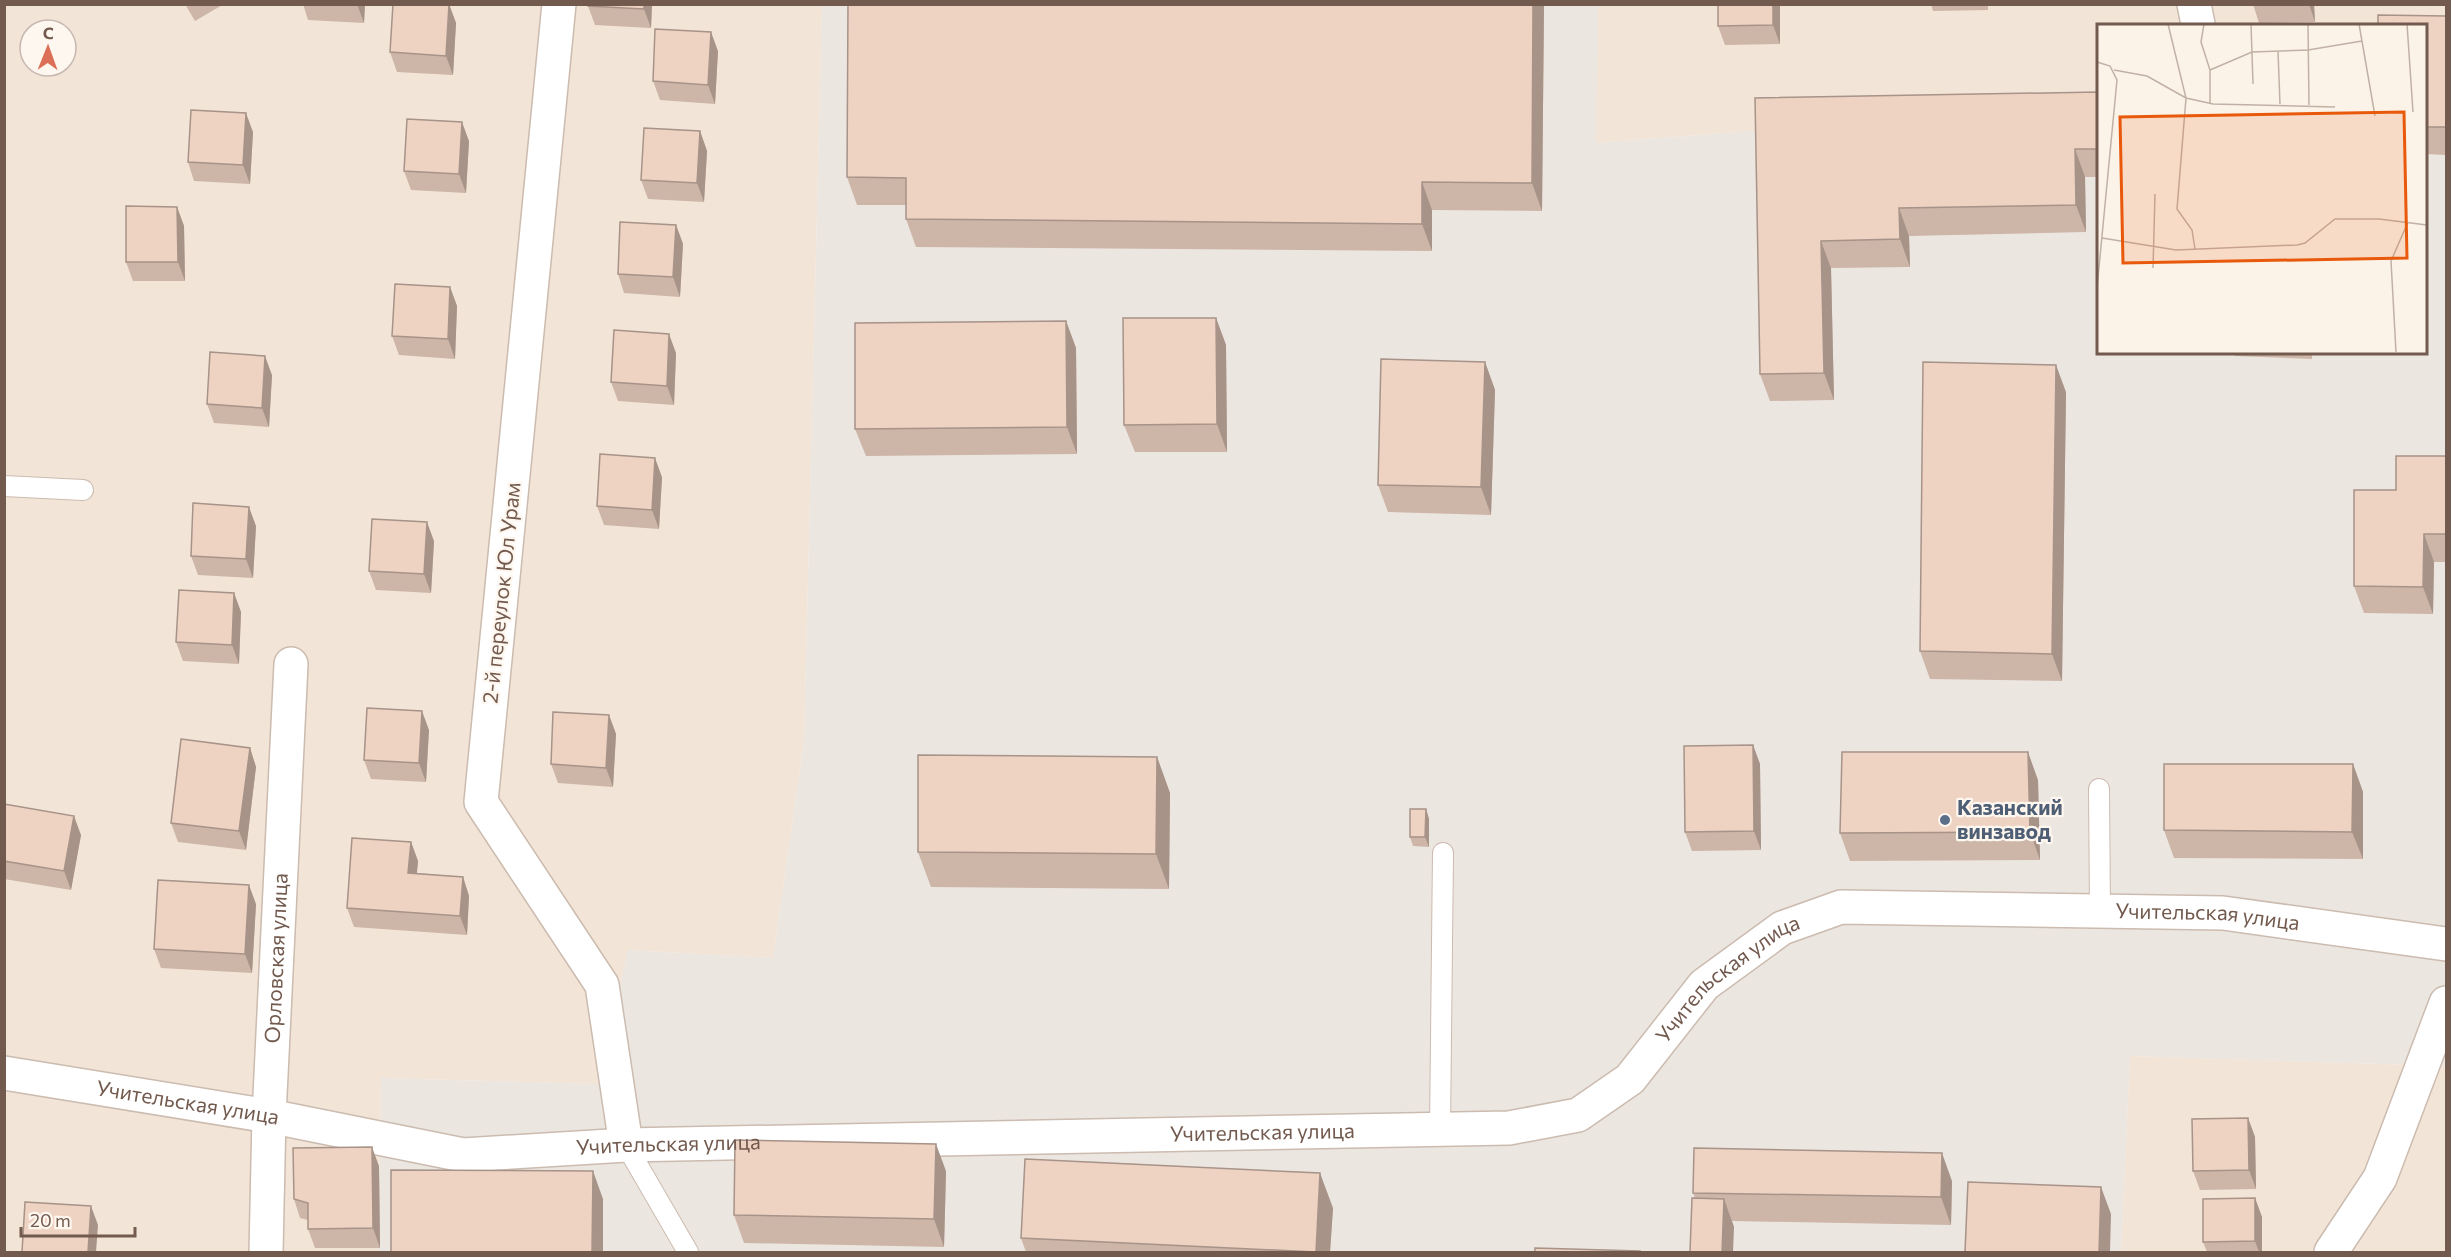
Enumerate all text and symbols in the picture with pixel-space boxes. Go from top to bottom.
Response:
north arrow [18,18,78,78]
text: С [43,23,54,42]
inset map [2097,24,2427,354]
street label: 2-й переулок Юл Урам [476,481,525,705]
place label: Казанский винзавод [1957,794,2063,843]
marker: Казанский винзавод [1938,813,1952,827]
street label: Орловская улица [259,872,292,1044]
street label: Учительская улица [2115,897,2301,935]
street label: Учительская улица [1649,909,1803,1047]
street label: Учительская улица [95,1074,282,1129]
street label: Учительская улица [1170,1117,1355,1146]
street label: Учительская улица [575,1128,761,1159]
scale bar [21,1200,135,1238]
text: 20 m [30,1209,71,1231]

